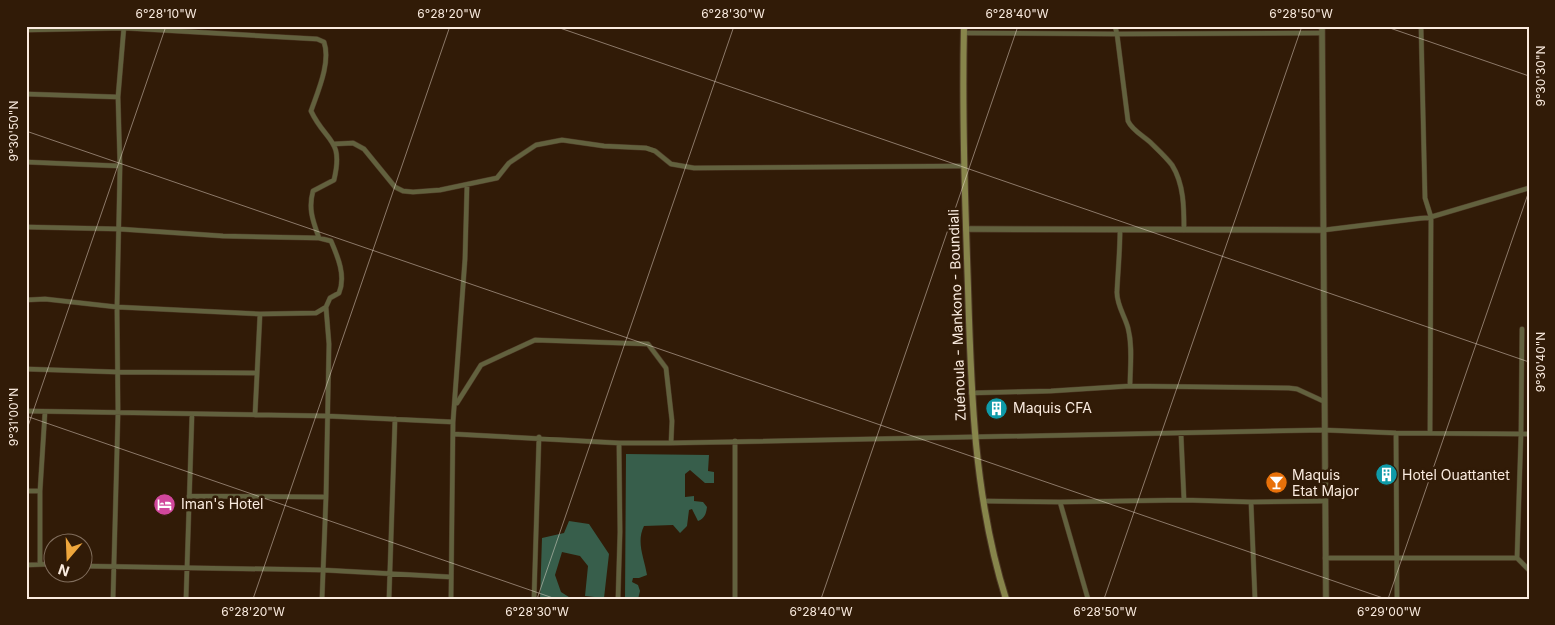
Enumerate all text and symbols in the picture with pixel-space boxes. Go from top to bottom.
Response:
text: 6°28'10"W [135,6,197,21]
text: 6°28'20"W [417,6,481,21]
text: 6°28'30"W [701,6,765,21]
text: 6°28'40"W [985,6,1049,21]
text: 6°28'50"W [1269,6,1333,21]
text: 9°30'30"N [1533,45,1548,107]
text: 9°30'50"N [6,101,21,161]
street label: Zuénoula - Mankono - Boundiali [944,209,969,421]
text: 9°30'40"N [1533,332,1548,392]
text: 9°31'00"N [6,388,21,446]
building icon: Maquis CFA [985,396,1009,420]
place label: Maquis CFA [1013,399,1092,416]
building icon: Hotel Ouattantet [1374,463,1398,487]
place label: Maquis Etat Major [1292,466,1359,499]
place label: Hotel Ouattantet [1402,466,1510,483]
bar icon: Maquis Etat Major [1264,471,1288,495]
hotel icon: Iman's Hotel [153,492,177,516]
place label: Iman's Hotel [181,495,263,512]
north arrow [42,532,92,582]
text: N [56,561,71,581]
text: 6°28'20"W [221,604,285,619]
text: 6°28'30"W [505,604,569,619]
text: 6°28'40"W [789,604,853,619]
text: 6°28'50"W [1073,604,1137,619]
text: 6°29'00"W [1357,604,1421,619]

